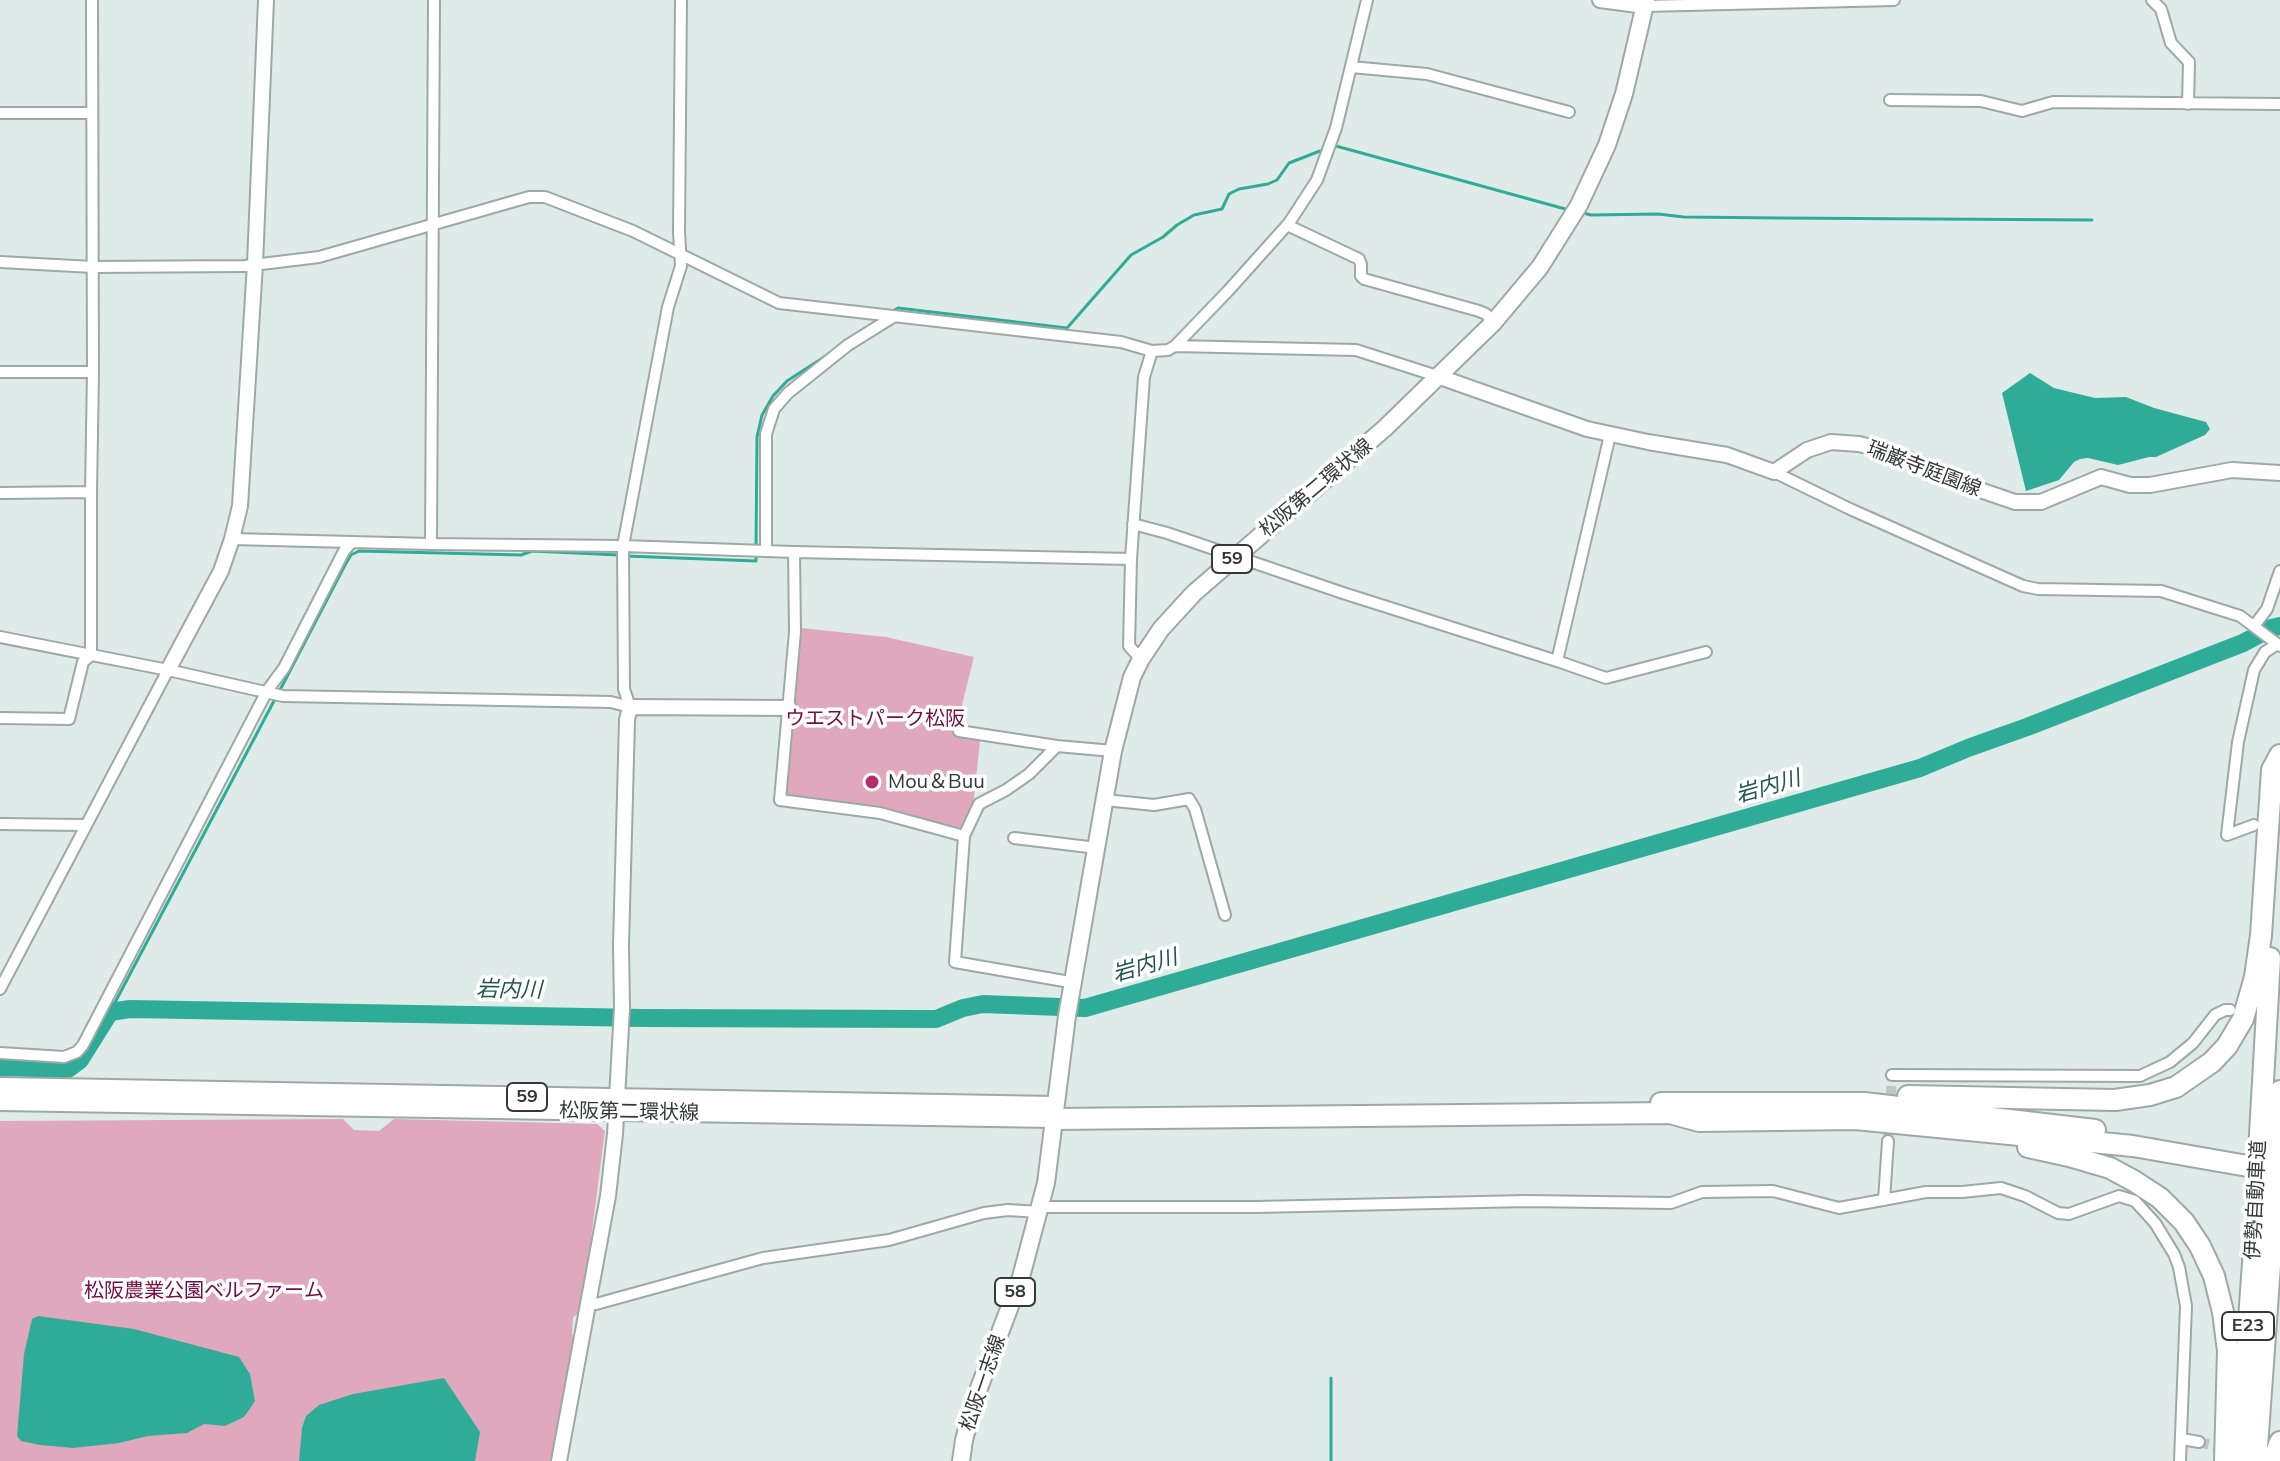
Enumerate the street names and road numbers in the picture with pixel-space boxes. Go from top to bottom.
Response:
street label: 松阪第二環状線 [1255,434,1377,542]
street label: 瑞巌寺庭園線 [1864,436,1984,502]
road number: 59 [1212,545,1252,573]
road number: 59 [507,1083,547,1111]
street label: 松阪第二環状線 [559,1099,699,1125]
street label: 伊勢自動車道 [2241,1139,2271,1261]
road number: 58 [995,1278,1035,1306]
road number: E23 [2222,1312,2274,1340]
street label: 松阪一志線 [955,1332,1011,1434]

